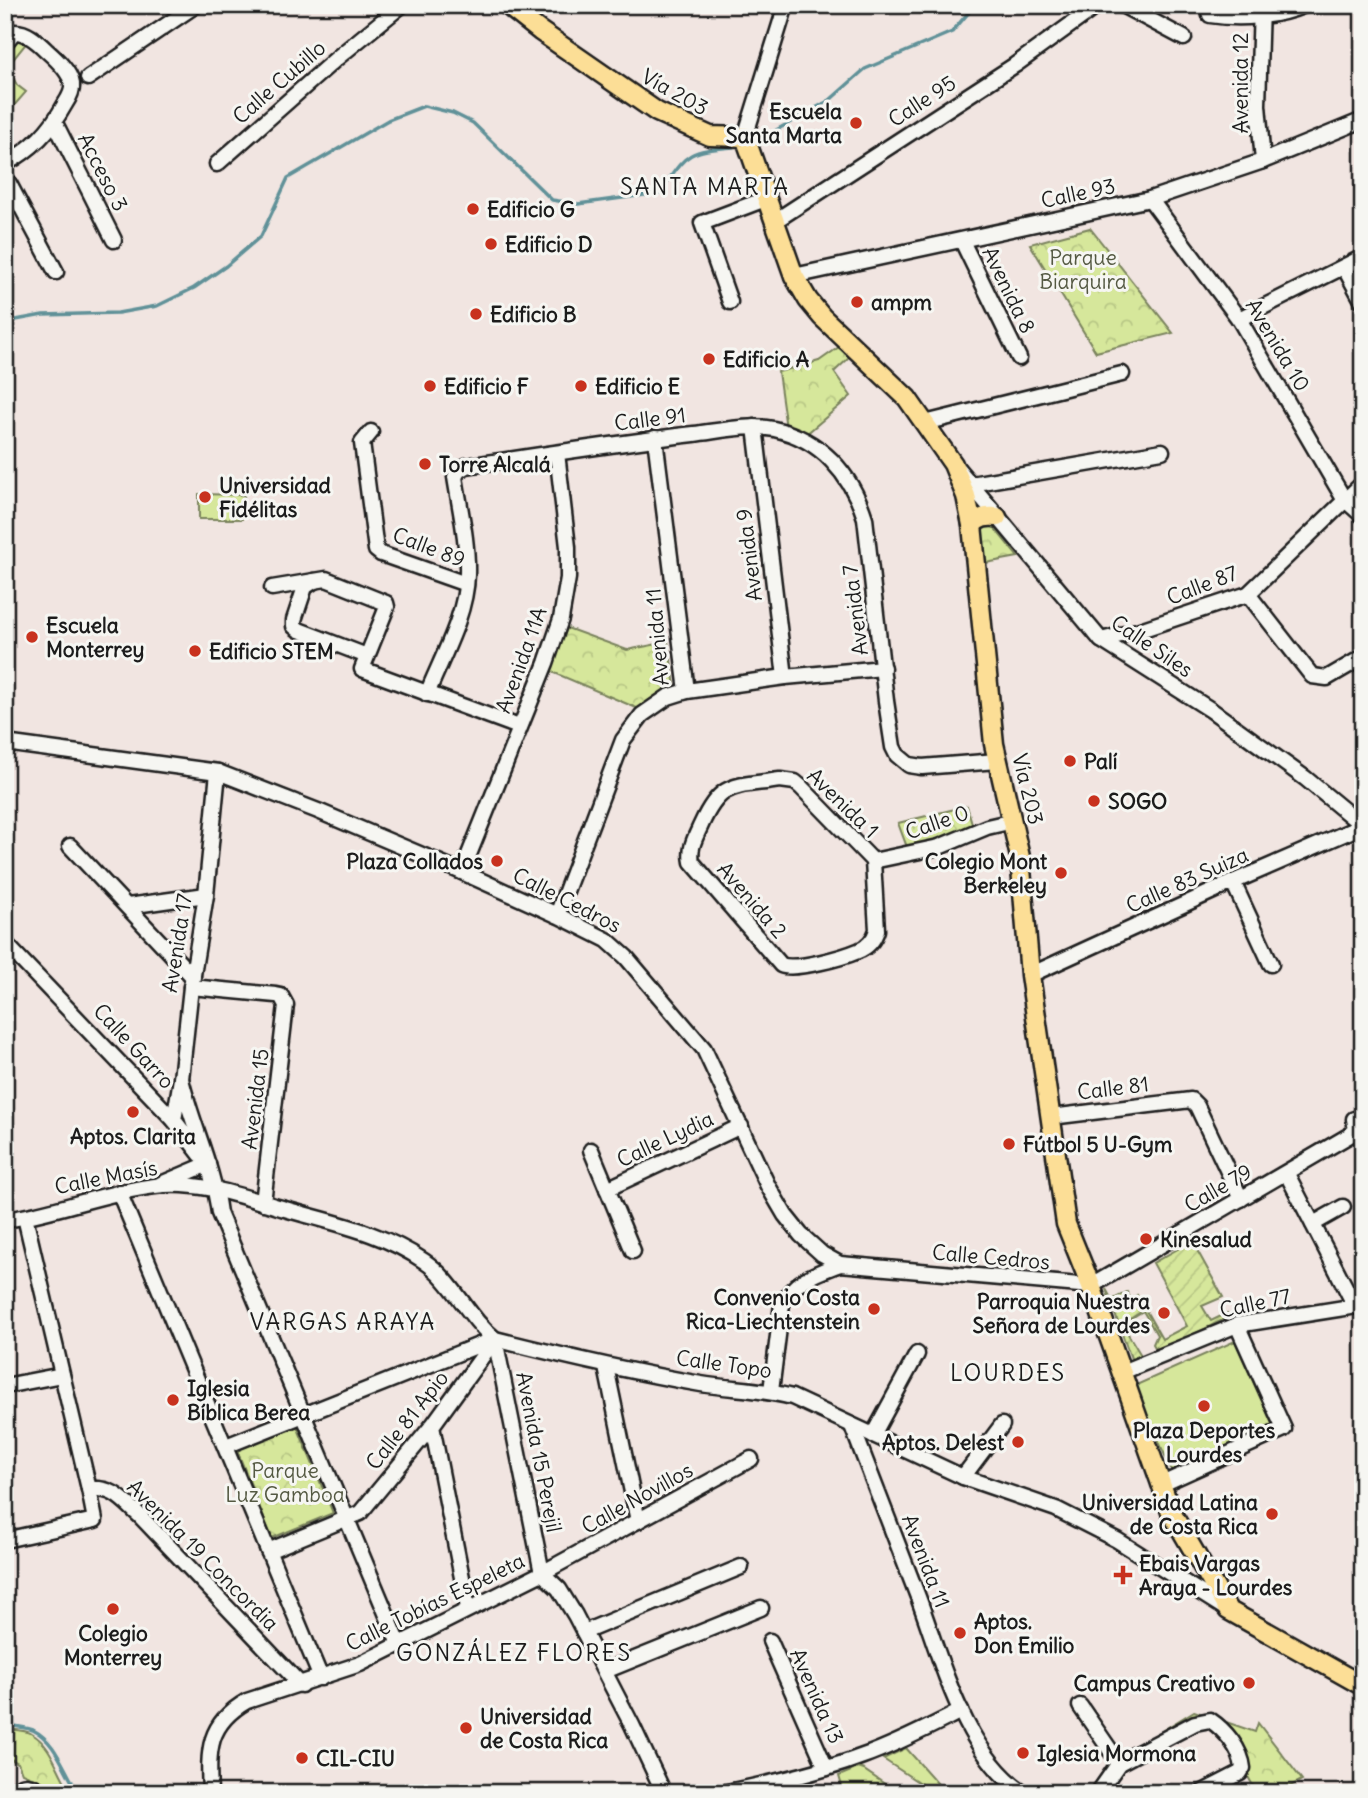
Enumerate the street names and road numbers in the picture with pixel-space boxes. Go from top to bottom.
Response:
street label: Avenida 12 [1227,33,1254,133]
street label: Calle Cubillo [227,34,331,130]
street label: Vía 203 [637,63,713,121]
street label: Calle 95 [883,69,961,133]
street label: Acceso 3 [72,128,134,216]
street label: Calle 93 [1038,172,1118,214]
street label: Avenida 8 [976,242,1042,338]
street label: Avenida 10 [1240,294,1316,396]
street label: Calle 91 [613,401,687,437]
street label: Avenida 9 [730,507,768,603]
street label: Calle 89 [389,521,469,573]
street label: Calle 87 [1163,559,1241,611]
street label: Avenida 7 [836,563,874,657]
street label: Avenida 11 [639,587,675,687]
street label: Avenida 11A [489,603,553,717]
street label: Calle Siles [1106,609,1198,683]
street label: Vía 203 [1006,751,1050,827]
street label: Avenida 1 [801,762,885,844]
street label: Calle 0 [902,799,972,845]
street label: Calle 83 Suiza [1122,841,1252,919]
street label: Avenida 2 [711,856,793,944]
street label: Calle Cedros [508,861,626,939]
street label: Avenida 17 [156,892,198,994]
street label: Calle Garro [88,998,180,1094]
street label: Avenida 15 [235,1047,275,1151]
street label: Calle 81 [1076,1070,1150,1106]
street label: Calle Lydia [612,1105,718,1173]
street label: Calle Masís [52,1154,160,1200]
street label: Calle 79 [1179,1158,1257,1218]
street label: Calle Cedros [931,1238,1051,1276]
street label: Calle 77 [1217,1282,1293,1324]
street label: Calle Topo [674,1344,774,1384]
street label: Calle 81 Apio [360,1365,454,1475]
street label: Avenida 15 Perejil [510,1369,568,1535]
street label: Calle Novillos [577,1456,697,1540]
street label: Avenida 19 Concordia [121,1473,285,1637]
street label: Avenida 11 [896,1511,956,1611]
street label: Calle Tobías Espeleta [341,1547,529,1657]
street label: Avenida 13 [784,1644,850,1748]

